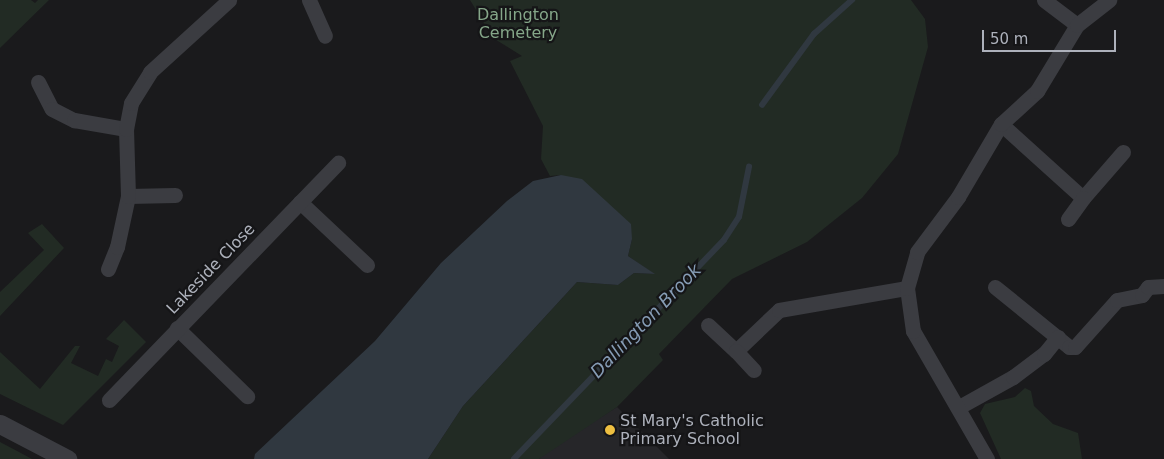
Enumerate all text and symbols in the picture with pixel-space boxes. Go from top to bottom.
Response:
park label: Dallington Cemetery [477,5,559,43]
scale bar [984,20,1118,52]
text: 50 m [990,30,1028,48]
street label: Lakeside Close [163,220,259,318]
water label: Dallington Brook [586,260,706,382]
place label: St Mary's Catholic Primary School [620,411,764,449]
marker: St Mary's Catholic Primary School [604,424,616,436]

